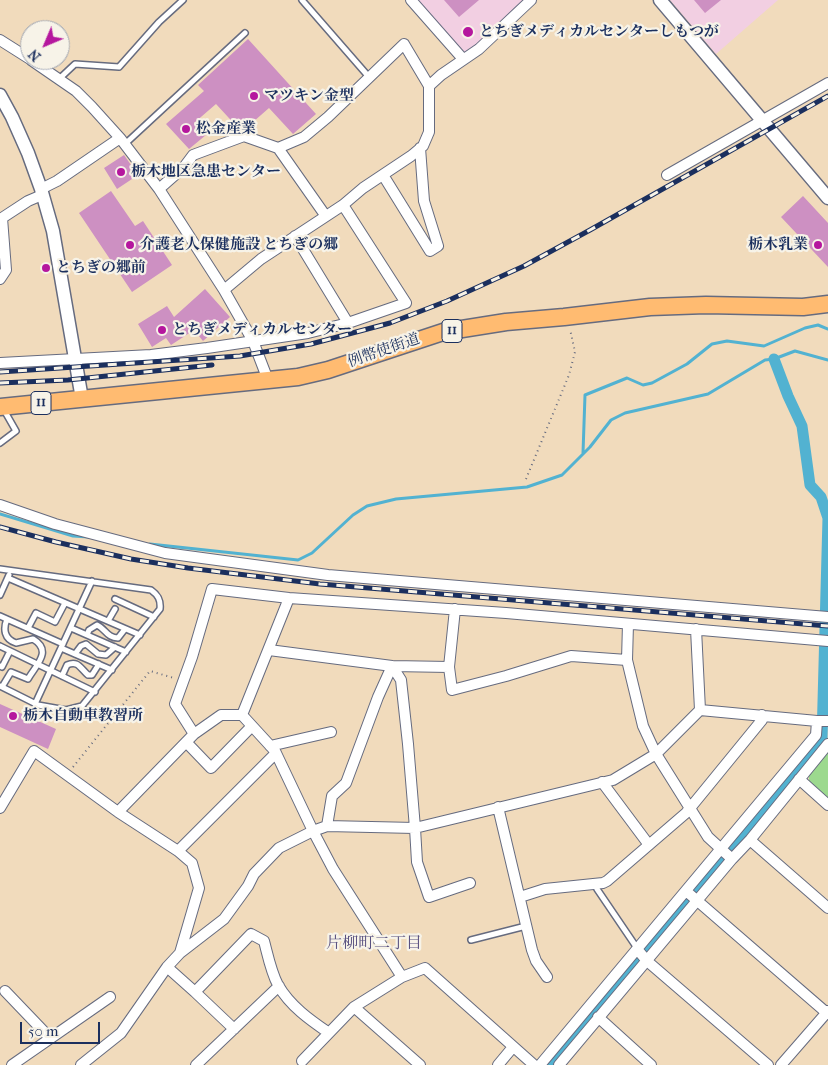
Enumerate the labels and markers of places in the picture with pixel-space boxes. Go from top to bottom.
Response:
place label: とちぎメディカルセンターしもつが [479,23,719,41]
marker: とちぎメディカルセンターしもつが [461,25,475,39]
place label: マツキン金型 [264,87,354,105]
marker: マツキン金型 [248,90,260,102]
place label: 松金産業 [196,120,256,138]
marker: 松金産業 [180,123,192,135]
place label: 栃木地区急患センター [131,163,281,181]
marker: 栃木地区急患センター [115,166,127,178]
place label: 介護老人保健施設 とちぎの郷 [140,236,338,254]
place label: 栃木乳業 [748,236,808,254]
marker: 介護老人保健施設 とちぎの郷 [124,239,136,251]
marker: 栃木乳業 [812,239,824,251]
place label: とちぎの郷前 [56,259,146,277]
marker: とちぎの郷前 [40,262,52,274]
place label: とちぎメディカルセンター [172,321,352,339]
marker: とちぎメディカルセンター [156,324,168,336]
place label: 栃木自動車教習所 [23,707,143,725]
marker: 栃木自動車教習所 [7,710,19,722]

